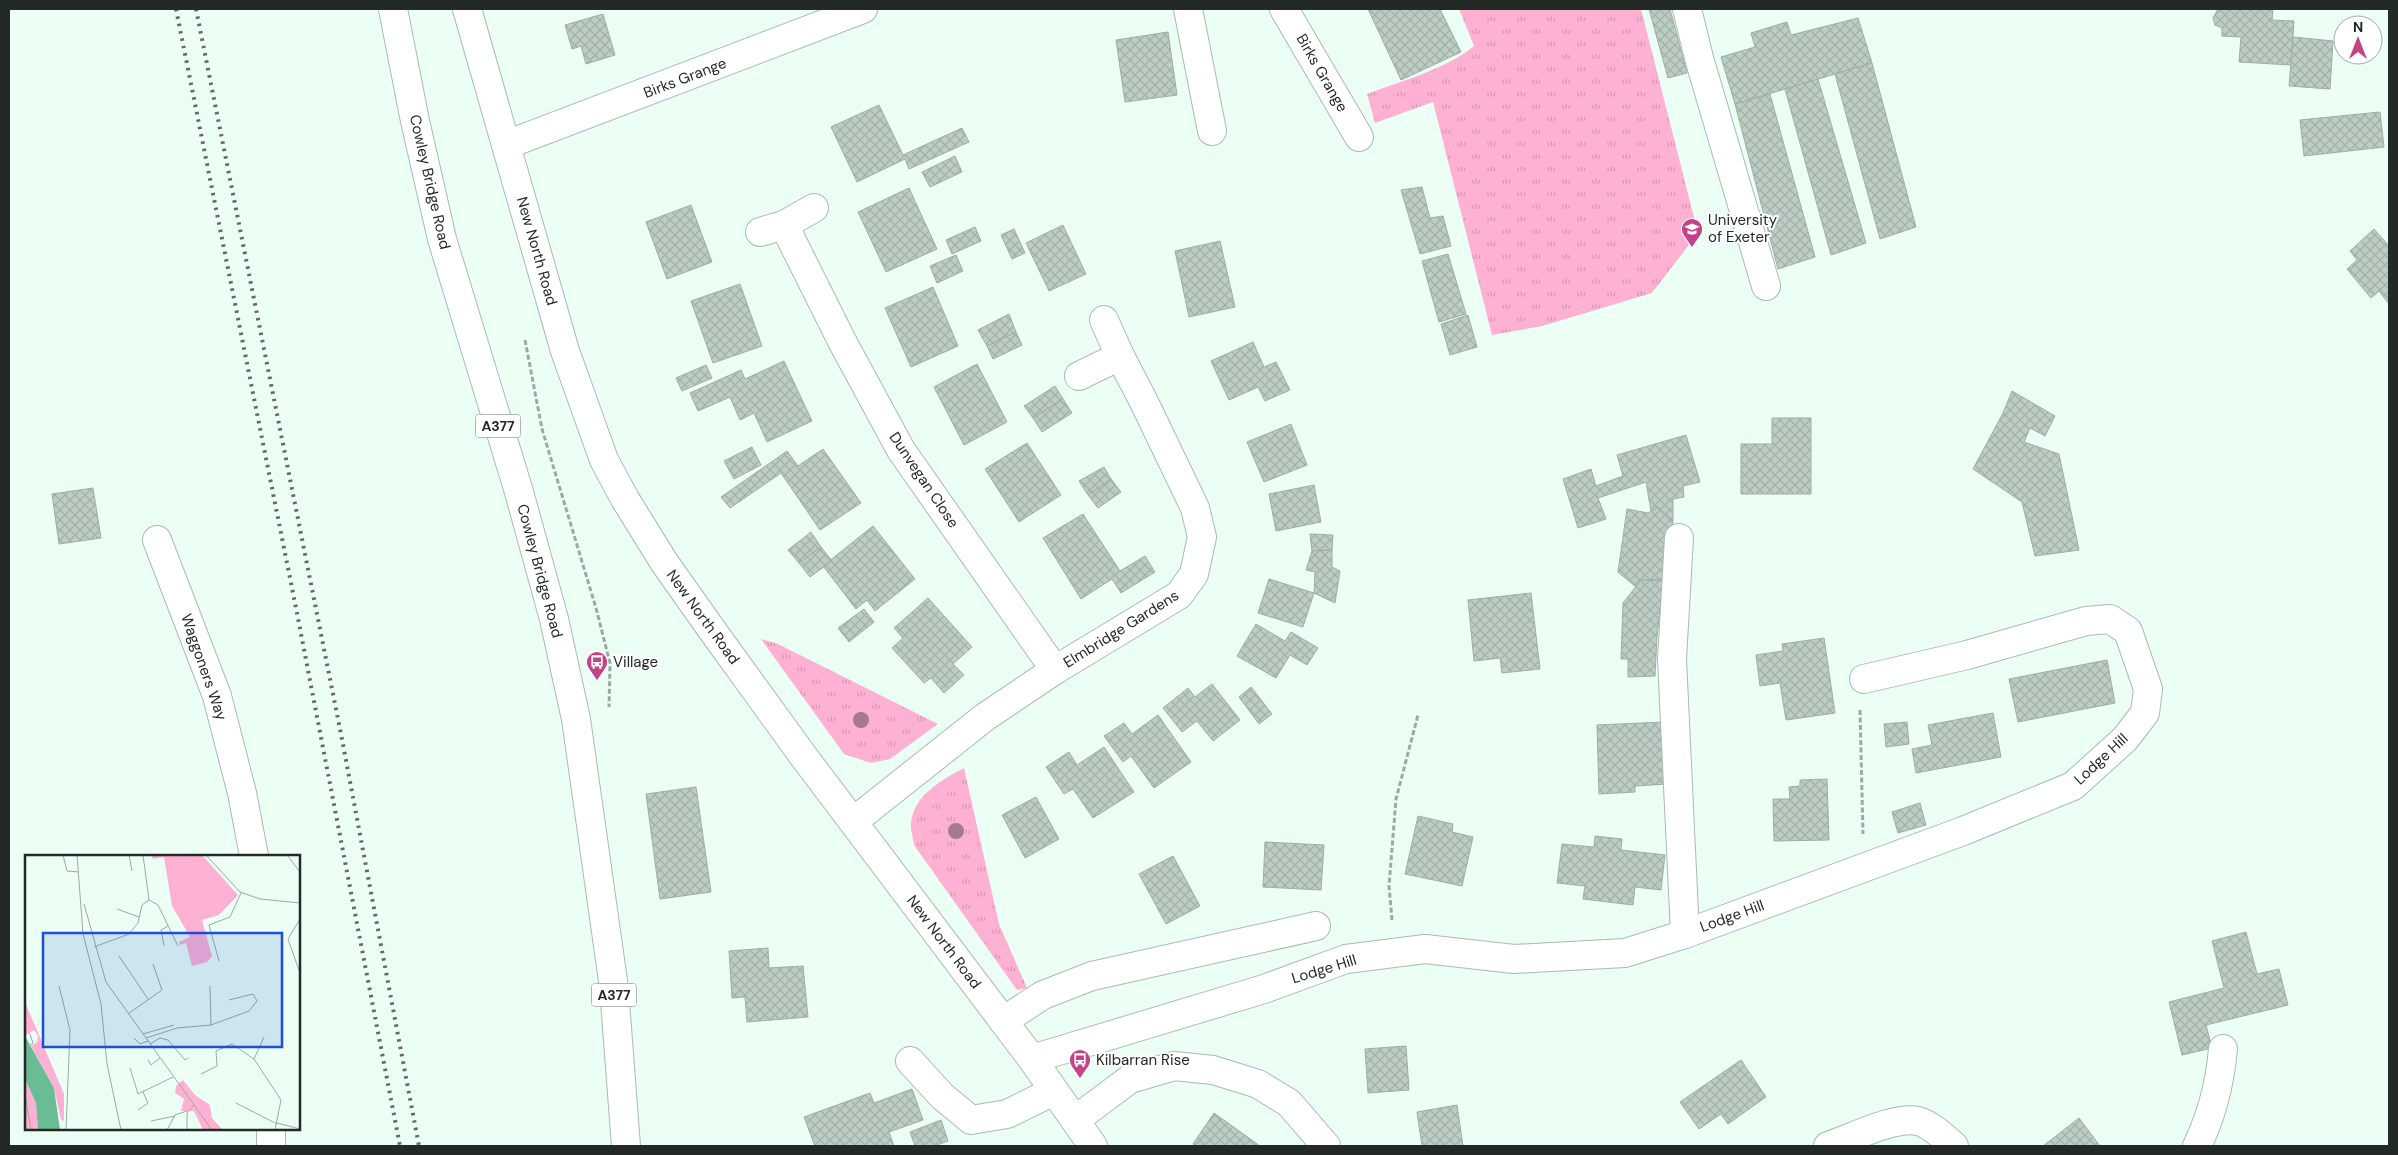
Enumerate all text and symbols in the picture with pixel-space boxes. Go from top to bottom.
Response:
north arrow [2333,15,2383,65]
text: N [2353,18,2363,36]
street label: Birks Grange [1292,30,1352,116]
street label: Birks Grange [641,53,729,103]
street label: Cowley Bridge Road [405,113,455,251]
street label: New North Road [512,194,562,308]
place label: University of Exeter [1708,210,1778,247]
school or university icon: University of Exeter [1680,217,1704,248]
road number: A377 [476,414,520,438]
street label: Dunvegan Close [885,428,963,532]
street label: Cowley Bridge Road [513,502,567,640]
street label: New North Road [662,566,744,668]
street label: Elmbridge Gardens [1059,585,1183,673]
street label: Waggoners Way [176,611,232,724]
bus stop icon: Village [585,650,609,681]
place label: Village [613,652,658,672]
street label: Lodge Hill [2070,729,2132,789]
inset map [25,855,300,1130]
street label: New North Road [902,891,986,993]
street label: Lodge Hill [1697,895,1767,937]
street label: Lodge Hill [1289,950,1359,988]
road number: A377 [592,984,636,1006]
bus stop icon: Kilbarran Rise [1068,1048,1092,1079]
place label: Kilbarran Rise [1096,1050,1190,1070]

